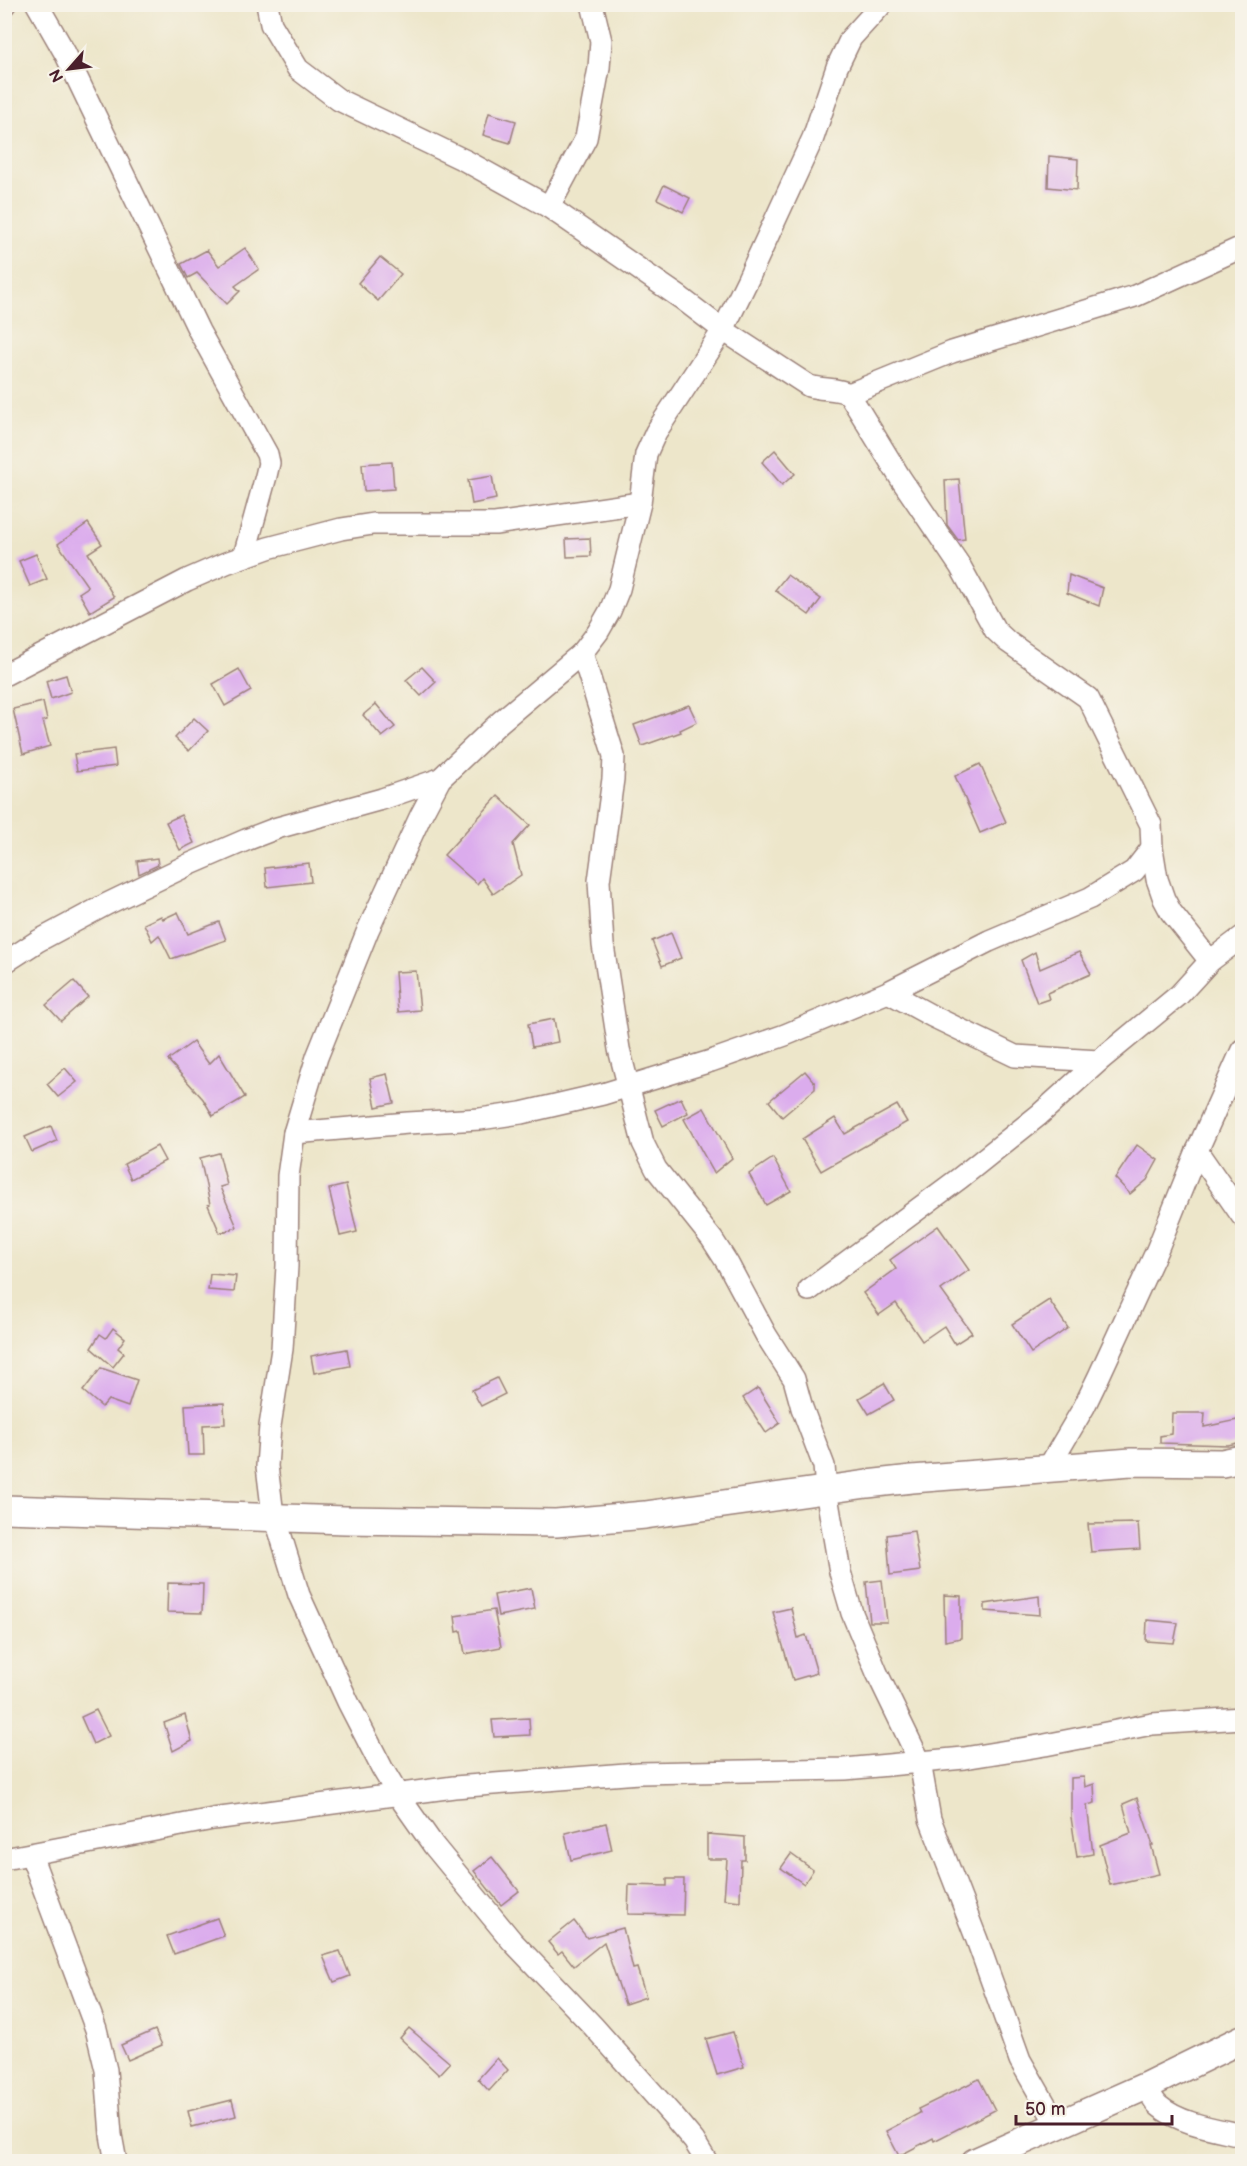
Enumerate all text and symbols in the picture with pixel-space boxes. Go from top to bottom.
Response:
north arrow [39,39,99,99]
text: N [46,66,68,85]
scale bar [1016,2088,1172,2126]
text: 50 m [1025,2099,1066,2120]

